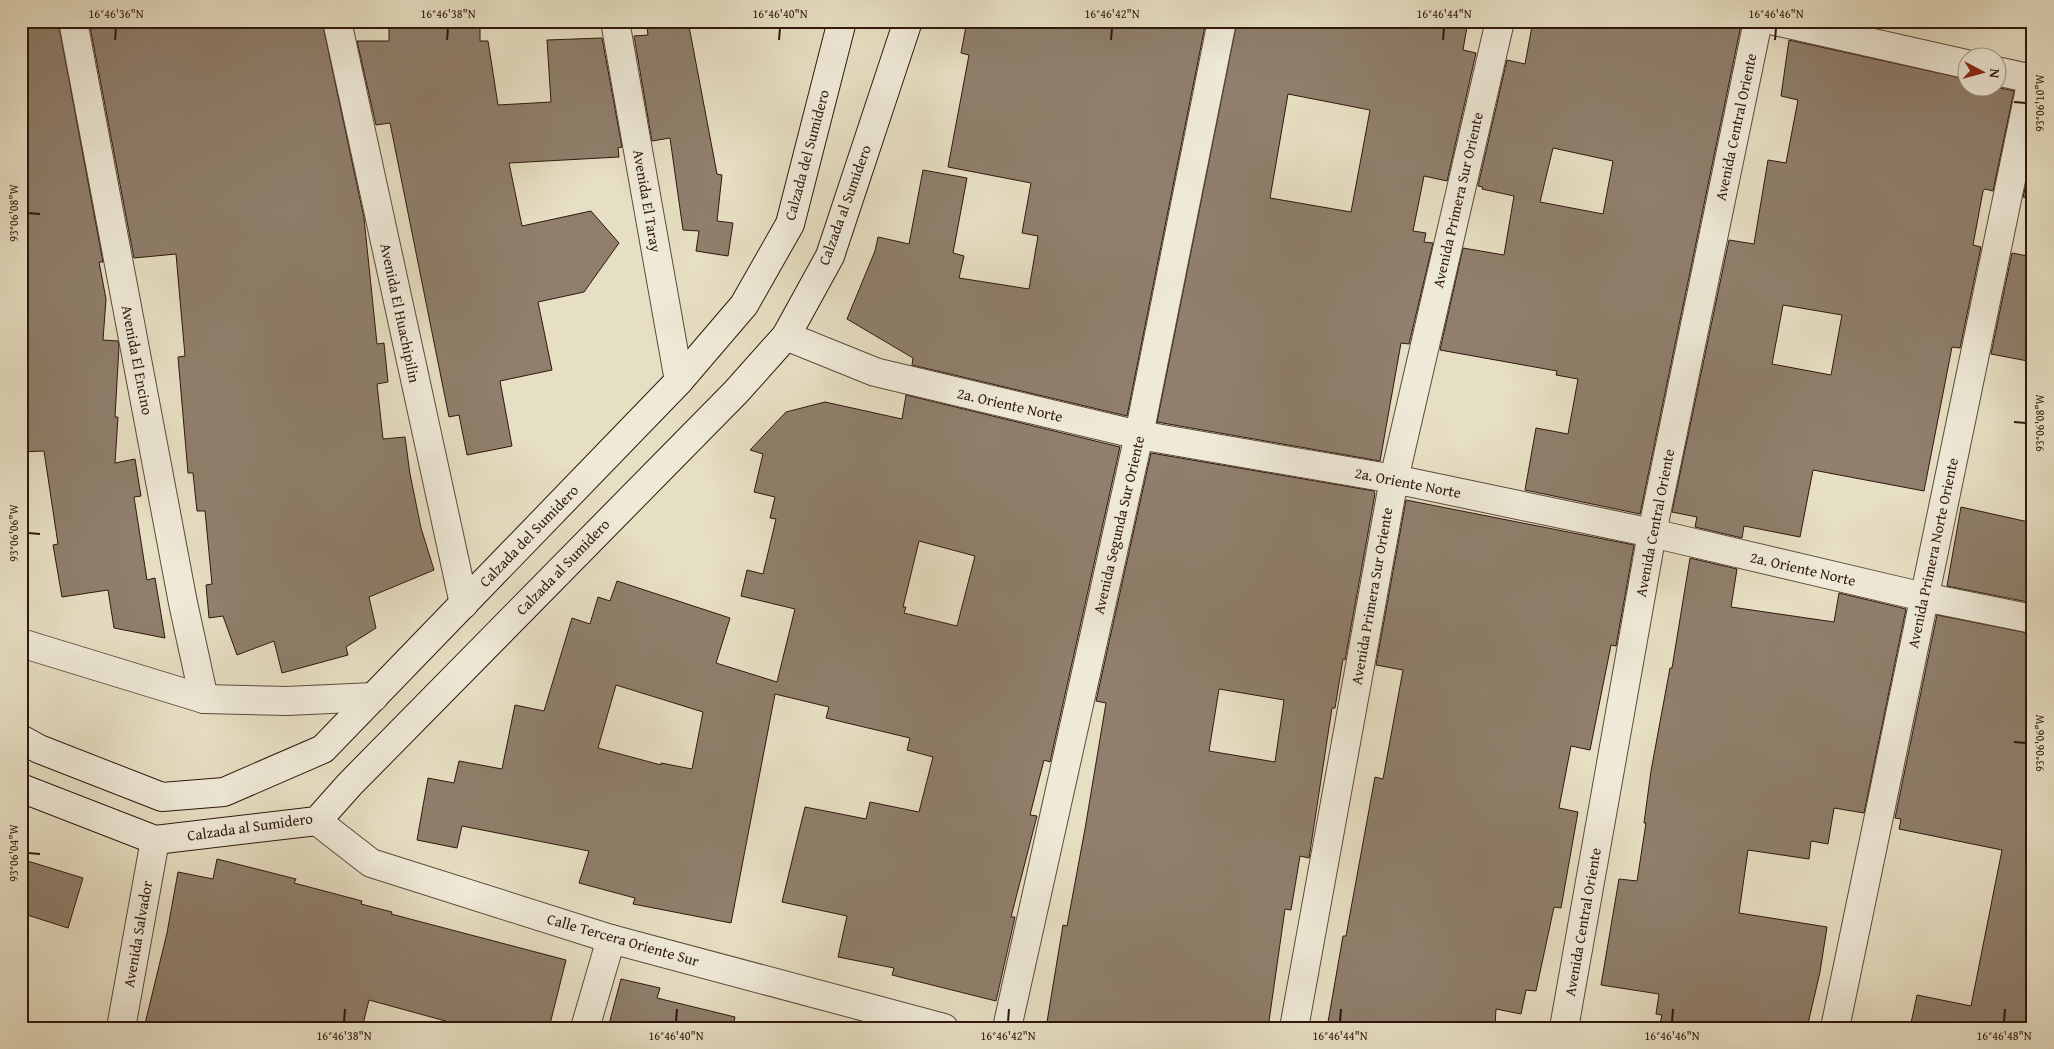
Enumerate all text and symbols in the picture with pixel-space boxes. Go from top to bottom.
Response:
text: 16°46'36"N [88,5,144,22]
text: 16°46'38"N [420,5,476,22]
text: 16°46'40"N [752,5,808,22]
text: 16°46'42"N [1084,5,1140,22]
text: 16°46'44"N [1416,5,1472,22]
text: 16°46'46"N [1748,5,1804,22]
north arrow [1956,48,2006,98]
street label: Avenida Central Oriente [1710,51,1761,203]
text: N [1984,68,2005,80]
text: 93°06'10"W [2031,73,2048,132]
street label: Calzada del Sumidero [779,87,834,223]
street label: Avenida Primera Sur Oriente [1427,110,1488,290]
street label: Calzada al Sumidero [813,141,876,268]
street label: Avenida El Taray [628,148,667,255]
text: 93°06'08"W [5,183,22,242]
street label: Avenida El Huachipilin [375,241,426,385]
street label: Avenida El Encino [117,303,159,417]
street label: 2a. Oriente Norte [955,382,1065,427]
text: 93°06'08"W [2031,393,2048,452]
street label: Avenida Segunda Sur Oriente [1088,434,1149,616]
street label: Avenida Central Oriente [1630,447,1679,599]
street label: Avenida Primera Norte Oriente [1902,456,1963,650]
street label: 2a. Oriente Norte [1353,462,1463,503]
street label: Calzada del Sumidero [474,480,583,591]
text: 93°06'06"W [5,503,22,562]
street label: Avenida Primera Sur Oriente [1346,505,1397,686]
street label: Calzada al Sumidero [511,514,614,620]
street label: 2a. Oriente Norte [1748,546,1858,591]
text: 93°06'06"W [2031,713,2048,772]
street label: Calzada al Sumidero [186,807,314,846]
text: 93°06'04"W [5,823,22,882]
street label: Avenida Central Oriente [1559,846,1606,998]
street label: Avenida Salvador [118,879,157,989]
street label: Calle Tercera Oriente Sur [545,908,702,971]
text: 16°46'38"N [316,1027,372,1044]
text: 16°46'40"N [648,1027,704,1044]
text: 16°46'42"N [980,1027,1036,1044]
text: 16°46'44"N [1312,1027,1368,1044]
text: 16°46'46"N [1644,1027,1700,1044]
text: 16°46'48"N [1976,1027,2032,1044]

